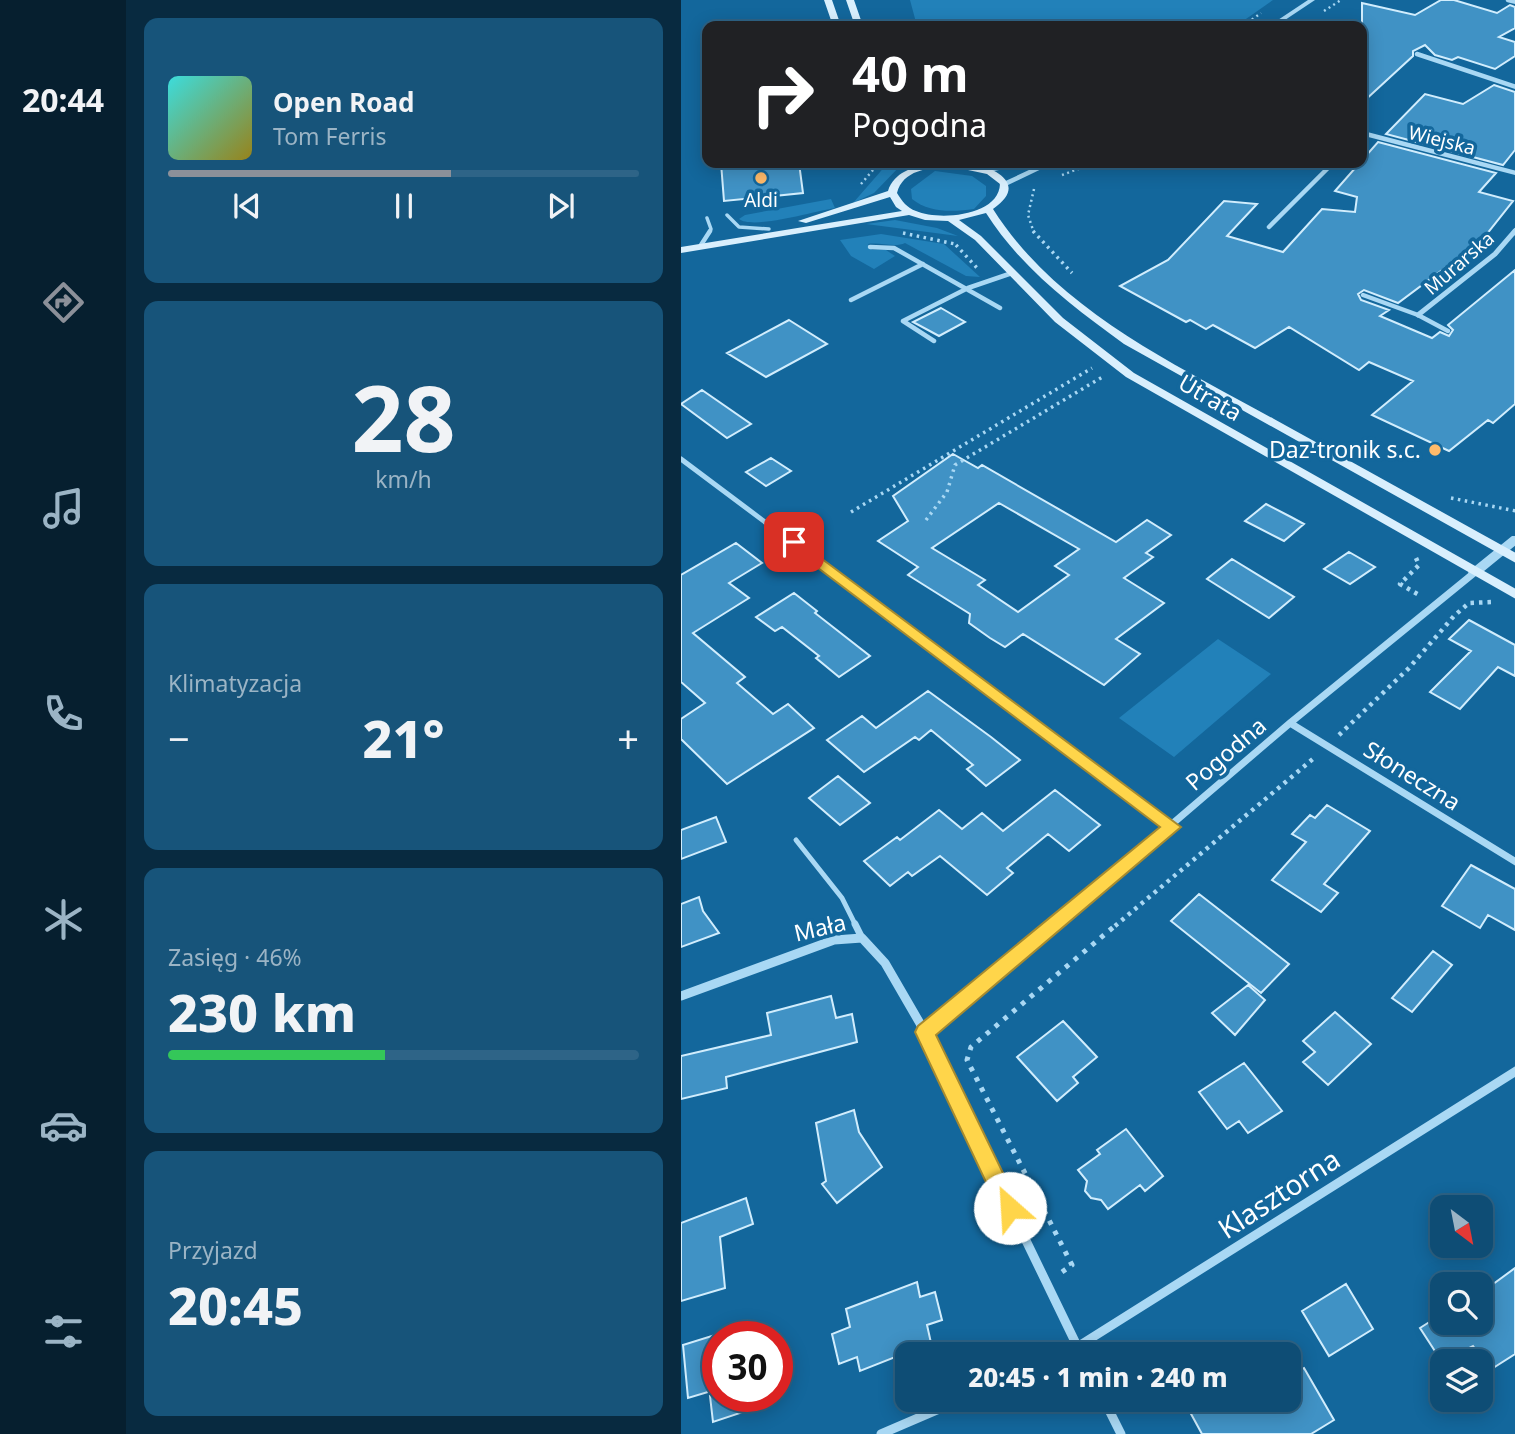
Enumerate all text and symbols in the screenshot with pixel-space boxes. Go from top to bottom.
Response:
text: 40 m [852,40,969,106]
icon: right [737,49,828,140]
text: 20:44 [22,78,104,121]
text: Open Road [273,84,415,120]
text: Pogodna [852,103,987,146]
street label: Wiejska [1406,119,1478,161]
text: Tom Ferris [273,120,386,152]
marker: Aldi [753,170,769,186]
icon: previous [228,187,266,225]
icon: pause [385,187,423,225]
icon: next [542,187,580,225]
place label: Aldi [744,187,778,213]
street label: Murarska [1418,225,1500,301]
icon: directions [39,278,88,327]
text: 28 [351,355,456,479]
street label: Utrata [1173,366,1248,428]
place label: Daz-tronik s.c. [1269,433,1421,465]
marker: Daz-tronik s.c. [1427,442,1443,458]
text: km/h [375,463,432,495]
icon: music [39,484,88,533]
pin [764,512,824,572]
icon: arrive [775,523,813,561]
text: Klimatyzacja [168,667,302,699]
icon: phone [39,689,88,738]
text: 21° [362,702,445,773]
street label: Pogodna [1178,709,1273,797]
text: − [168,712,190,764]
text: + [617,712,639,764]
street label: Słoneczna [1358,733,1467,818]
icon: climate [39,895,88,944]
street label: Mała [791,906,849,949]
text: Zasięg · 46% [168,941,302,973]
text: 230 km [168,976,356,1047]
icon: car [39,1101,88,1150]
street label: Klasztorna [1210,1140,1347,1247]
position arrow [973,1171,1047,1245]
north arrow [1430,1195,1493,1258]
map controls [1430,1195,1493,1412]
text: Przyjazd [168,1234,258,1266]
text: 20:45 [168,1269,303,1340]
button: search [1430,1272,1493,1335]
icon: filters [39,1307,88,1356]
speed limit sign: 30 [702,1321,793,1412]
button: layers [1430,1349,1493,1412]
text: 20:45 · 1 min · 240 m [968,1359,1228,1395]

